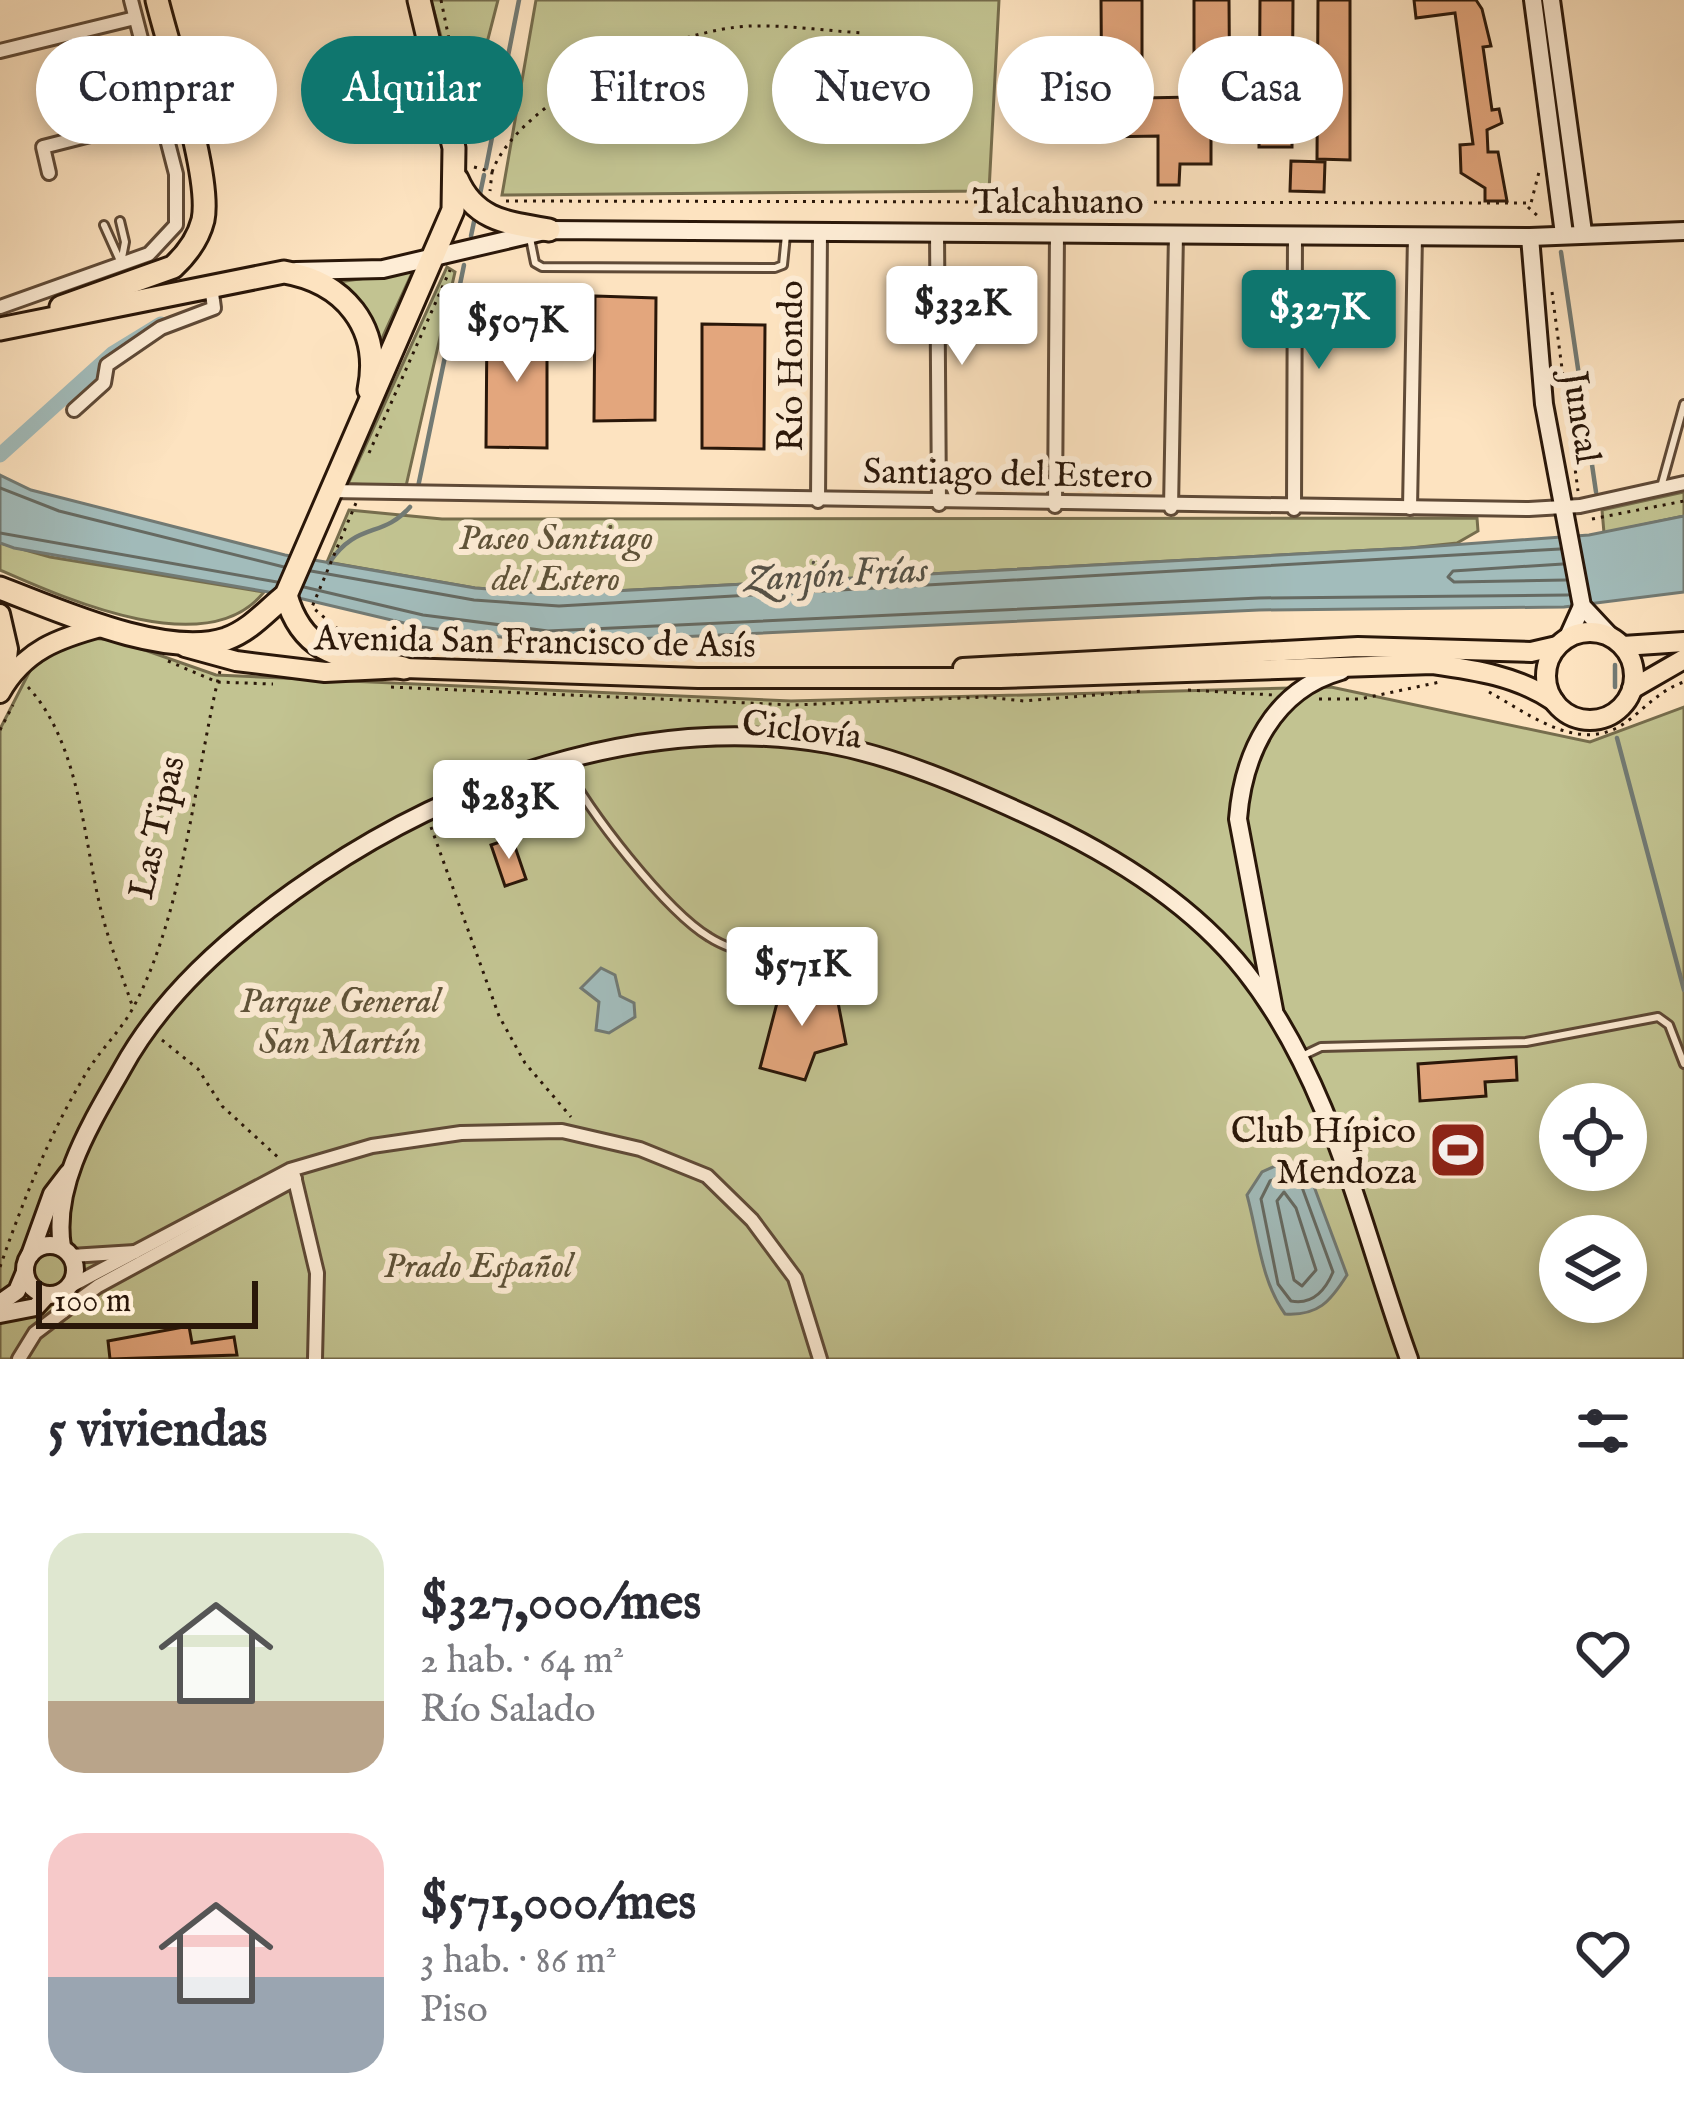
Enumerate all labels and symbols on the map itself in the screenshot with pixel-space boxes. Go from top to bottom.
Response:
street label: Talcahuano [972,180,1144,226]
pin: $332K [878,266,1046,368]
pin: $327K [1235,270,1403,372]
street label: Río Hondo [769,280,815,452]
pin: $507K [433,283,601,385]
street label: Juncal [1549,364,1610,467]
street label: Santiago del Estero [863,449,1153,501]
park label: Paseo Santiago del Estero [459,516,653,603]
water label: Zanjón Frías [740,546,930,605]
street label: Avenida San Francisco de Asís [313,616,756,670]
street label: Ciclovía [739,701,865,761]
street label: Las Tipas [119,752,197,904]
pin: $283K [425,760,593,862]
pin: $571K [718,927,886,1029]
park label: Parque General San Martín [240,979,443,1066]
place label: Club Hípico Mendoza [1231,1109,1416,1196]
sports icon: Club Hípico Mendoza [1427,1119,1489,1181]
park label: Prado Español [383,1244,575,1290]
scale bar [36,1275,258,1328]

